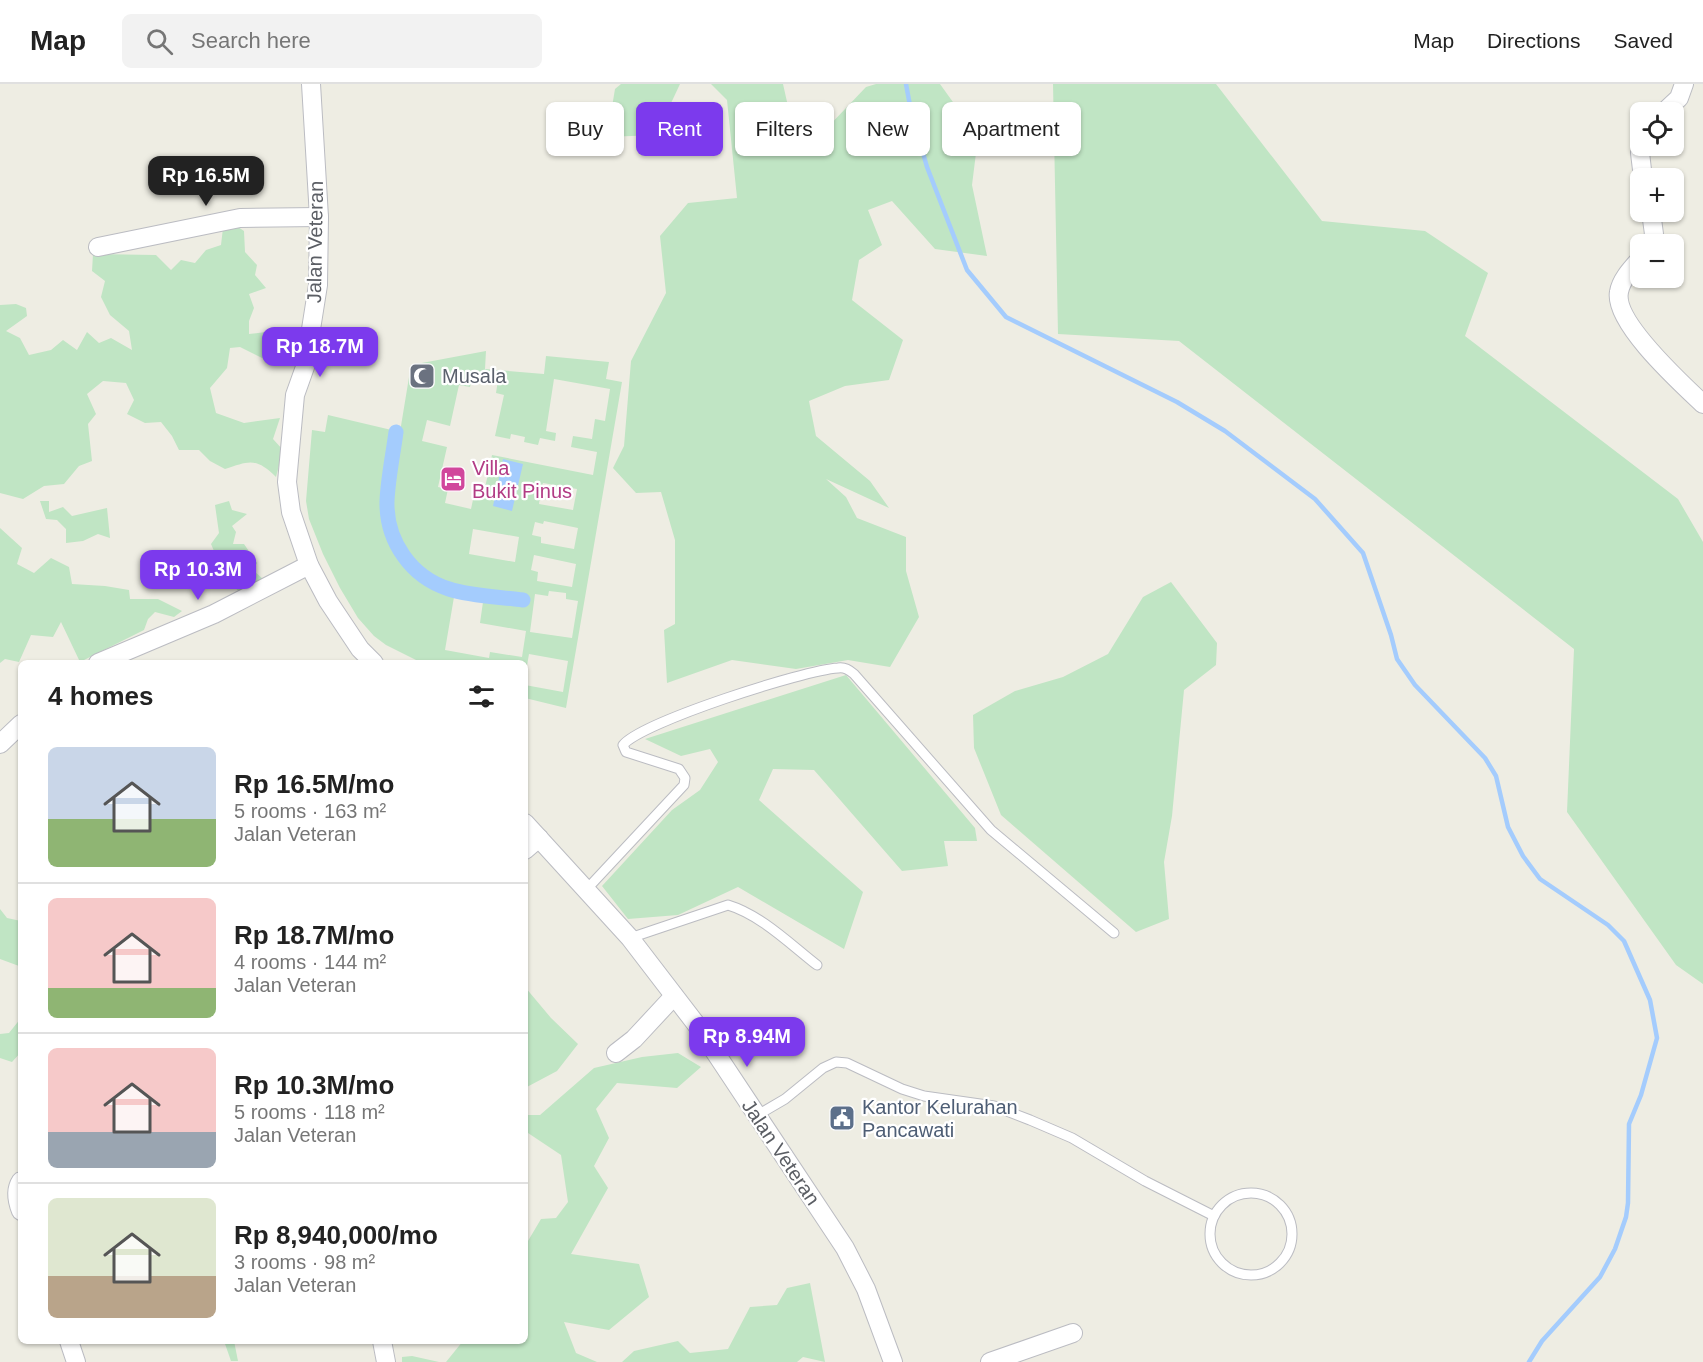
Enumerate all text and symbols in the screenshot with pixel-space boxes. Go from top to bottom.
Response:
search box [122,14,542,68]
text: Map [30,25,86,56]
icon: search [143,25,176,58]
text: Search here [191,28,311,53]
text: Map [1413,29,1454,52]
text: Directions [1487,29,1580,52]
text: Saved [1613,29,1673,52]
chip: Buy [546,102,624,156]
chip: Rent [636,102,723,156]
chip: Filters [735,102,834,156]
chip: New [846,102,930,156]
chip: Apartment [942,102,1081,156]
map controls [1630,102,1684,288]
button: locate [1630,102,1684,156]
pin: Rp 16.5M [144,156,268,207]
text: Rp 16.5M [162,164,250,186]
button: + [1630,168,1684,222]
street label: Jalan Veteran [303,181,327,303]
button: − [1630,234,1684,288]
pin: Rp 18.7M [258,327,382,378]
text: Rp 18.7M [276,335,364,357]
mosque icon: Musala [407,361,437,391]
place label: Musala [442,365,507,387]
place label: Villa Bukit Pinus [472,457,572,502]
hotel icon: Villa Bukit Pinus [438,464,468,494]
pin: Rp 10.3M [136,550,260,601]
text: Rp 10.3M [154,558,242,580]
icon: filters [465,680,498,713]
text: 4 homes [48,681,154,711]
text: Rp 16.5M/mo [234,769,394,799]
icon: home [96,771,168,843]
text: 5 rooms · 163 m² [234,800,386,822]
text: Jalan Veteran [234,823,356,845]
text: Rp 18.7M/mo [234,920,394,950]
icon: home [96,922,168,994]
text: 4 rooms · 144 m² [234,951,386,973]
text: Jalan Veteran [234,974,356,996]
pin: Rp 8.94M [685,1017,809,1068]
text: Rp 8.94M [703,1025,791,1047]
text: Rp 10.3M/mo [234,1070,394,1100]
icon: home [96,1072,168,1144]
street label: Jalan Veteran [738,1095,824,1209]
place label: Kantor Kelurahan Pancawati [862,1096,1018,1141]
text: 5 rooms · 118 m² [234,1101,385,1123]
public building icon: Kantor Kelurahan Pancawati [827,1103,857,1133]
text: Jalan Veteran [234,1124,356,1146]
text: Rp 8,940,000/mo [234,1220,438,1250]
icon: home [96,1222,168,1294]
text: 3 rooms · 98 m² [234,1251,375,1273]
text: Jalan Veteran [234,1274,356,1296]

